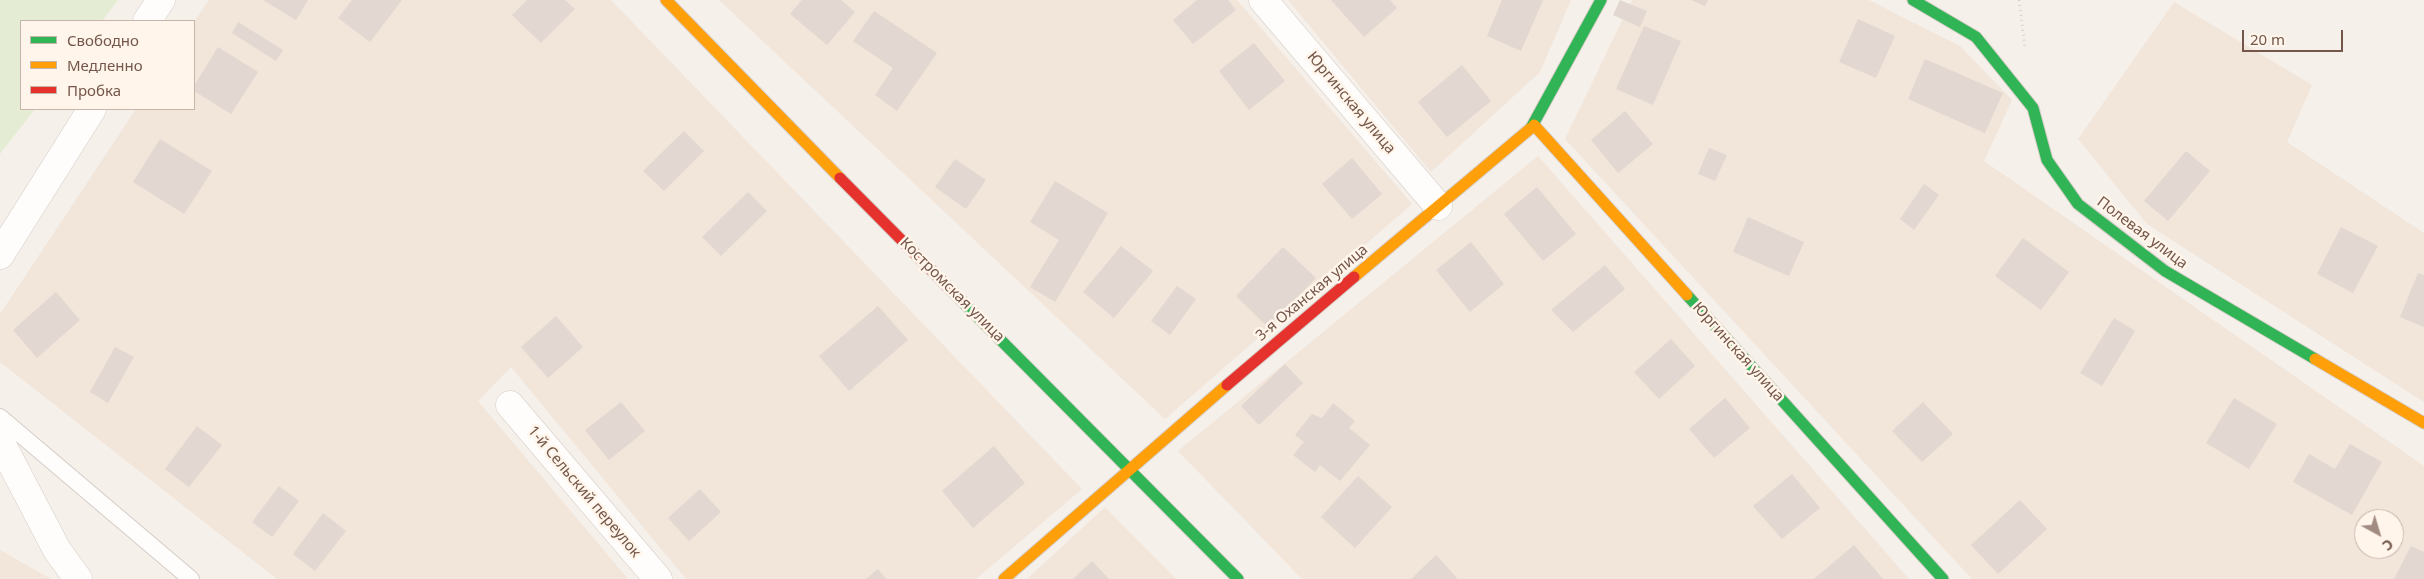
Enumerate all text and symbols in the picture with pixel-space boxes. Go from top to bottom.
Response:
legend [20,20,195,110]
scale bar [2244,20,2345,52]
text: 20 m [2250,29,2285,49]
text: Свободно [67,30,139,50]
street label: Юргинская улица [1303,48,1399,158]
text: Медленно [67,55,143,75]
text: Пробка [67,80,121,100]
street label: Полевая улица [2093,193,2191,273]
street label: Костромская улица [896,234,1008,346]
street label: 3-я Оханская улица [1252,241,1372,345]
street label: Юргинская улица [1689,299,1787,405]
street label: 1-й Сельский переулок [524,423,644,561]
north arrow [2354,509,2404,559]
text: С [2379,535,2398,555]

